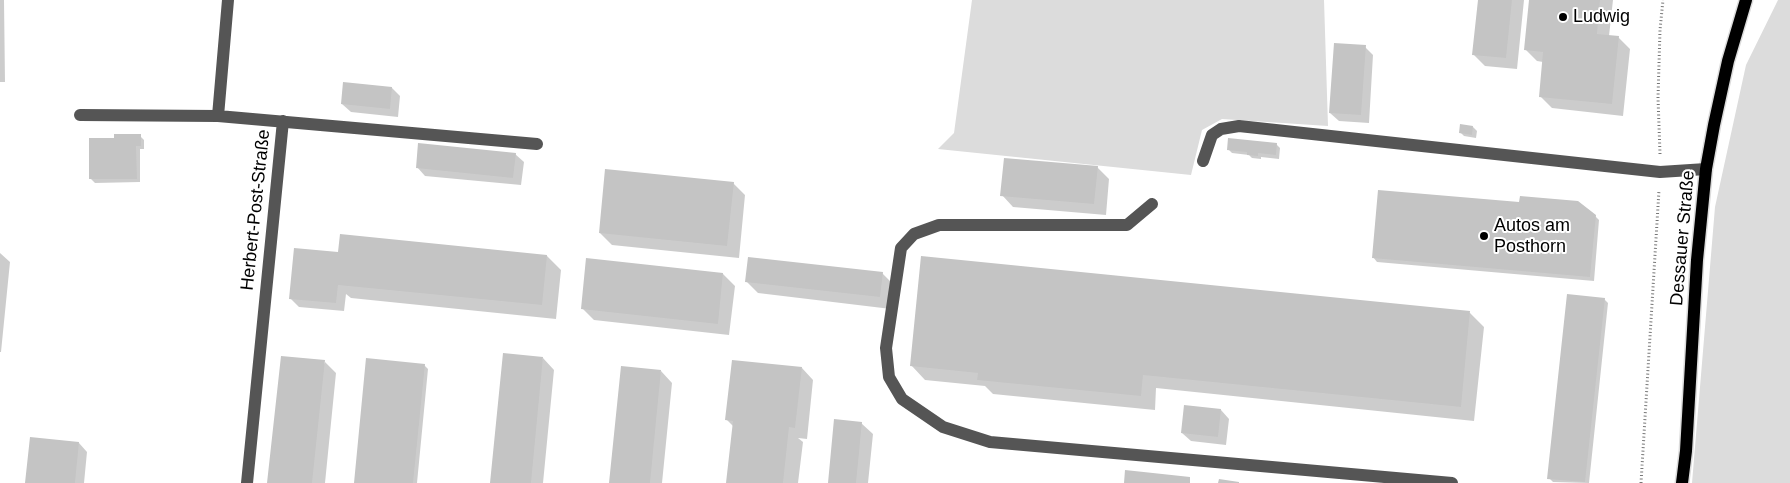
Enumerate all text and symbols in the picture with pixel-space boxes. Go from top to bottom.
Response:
place label: Ludwig [1573,6,1630,28]
marker: Ludwig [1557,11,1569,23]
street label: Herbert-Post-Straße [237,128,275,292]
street label: Dessauer Straße [1666,169,1700,307]
place label: Autos am Posthorn [1494,215,1570,258]
marker: Autos am Posthorn [1478,230,1490,242]

